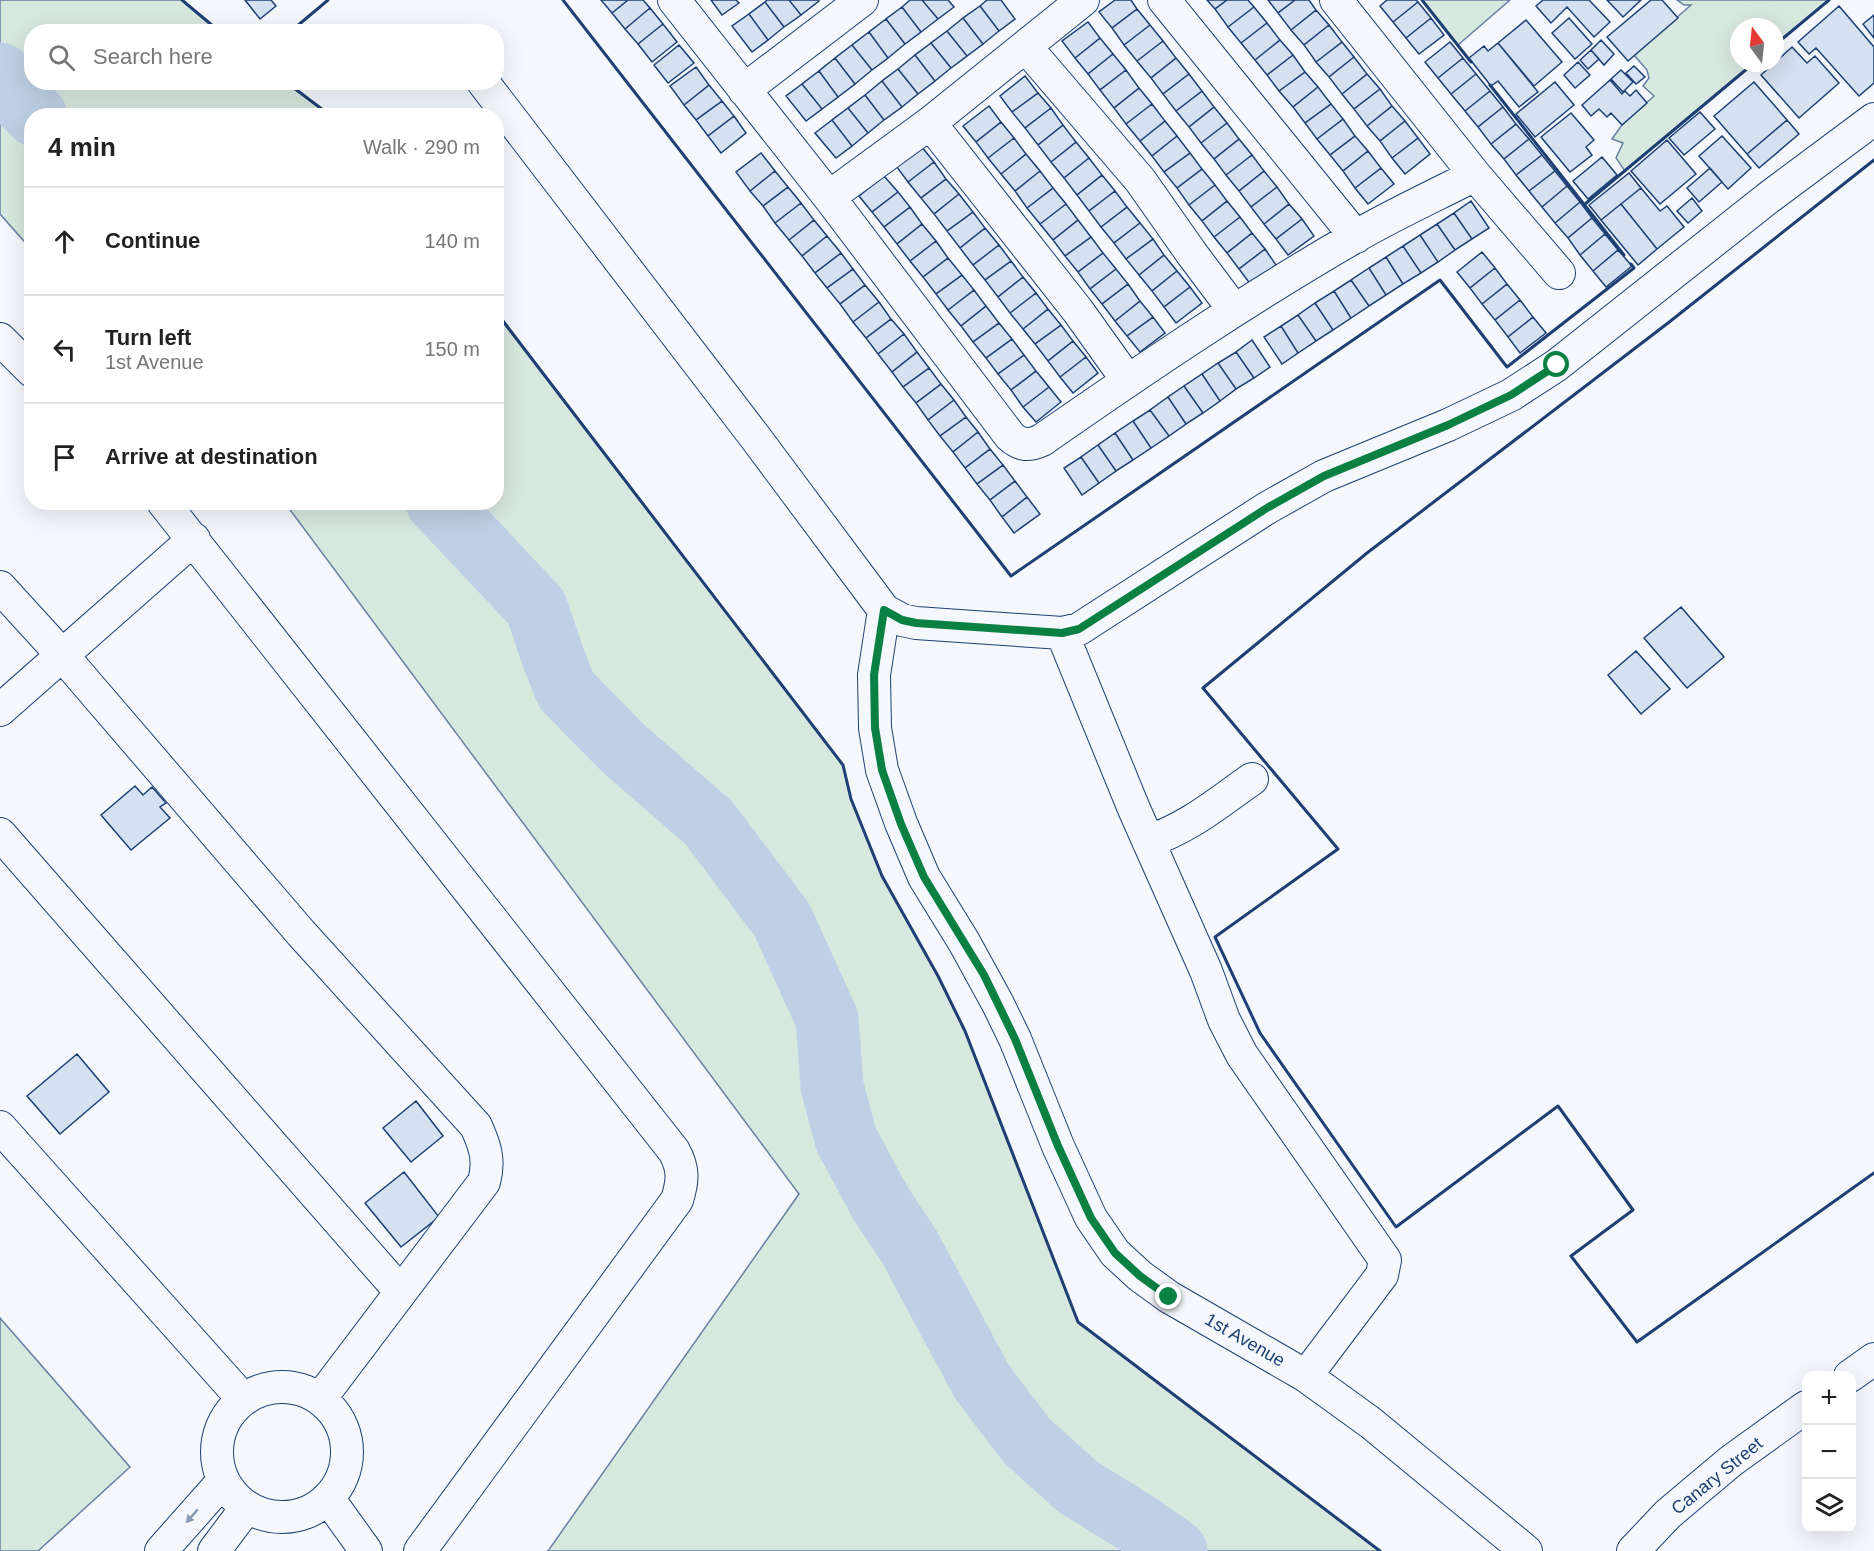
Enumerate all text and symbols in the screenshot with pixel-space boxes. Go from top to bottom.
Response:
north arrow [1730,18,1784,72]
search box [24,24,504,90]
icon: search [45,41,78,74]
text: Search here [93,44,213,69]
text: 4 min [48,132,116,162]
text: Walk · 290 m [363,136,480,158]
icon: ahead [48,225,81,258]
text: Continue [105,228,200,253]
text: 140 m [424,230,480,252]
text: Turn left [105,325,191,350]
icon: left [48,333,81,366]
text: 150 m [424,338,480,360]
text: 1st Avenue [105,351,204,373]
route start [1543,351,1569,377]
icon: arrive [48,441,81,474]
text: Arrive at destination [105,444,318,469]
route end [1155,1283,1181,1309]
street label: 1st Avenue [1202,1309,1288,1371]
map controls [1802,1371,1856,1533]
button: + [1802,1371,1856,1425]
button: − [1802,1425,1856,1479]
street label: Canary Street [1668,1433,1766,1519]
button: layers [1802,1479,1856,1533]
one-way arrow [186,1508,199,1523]

